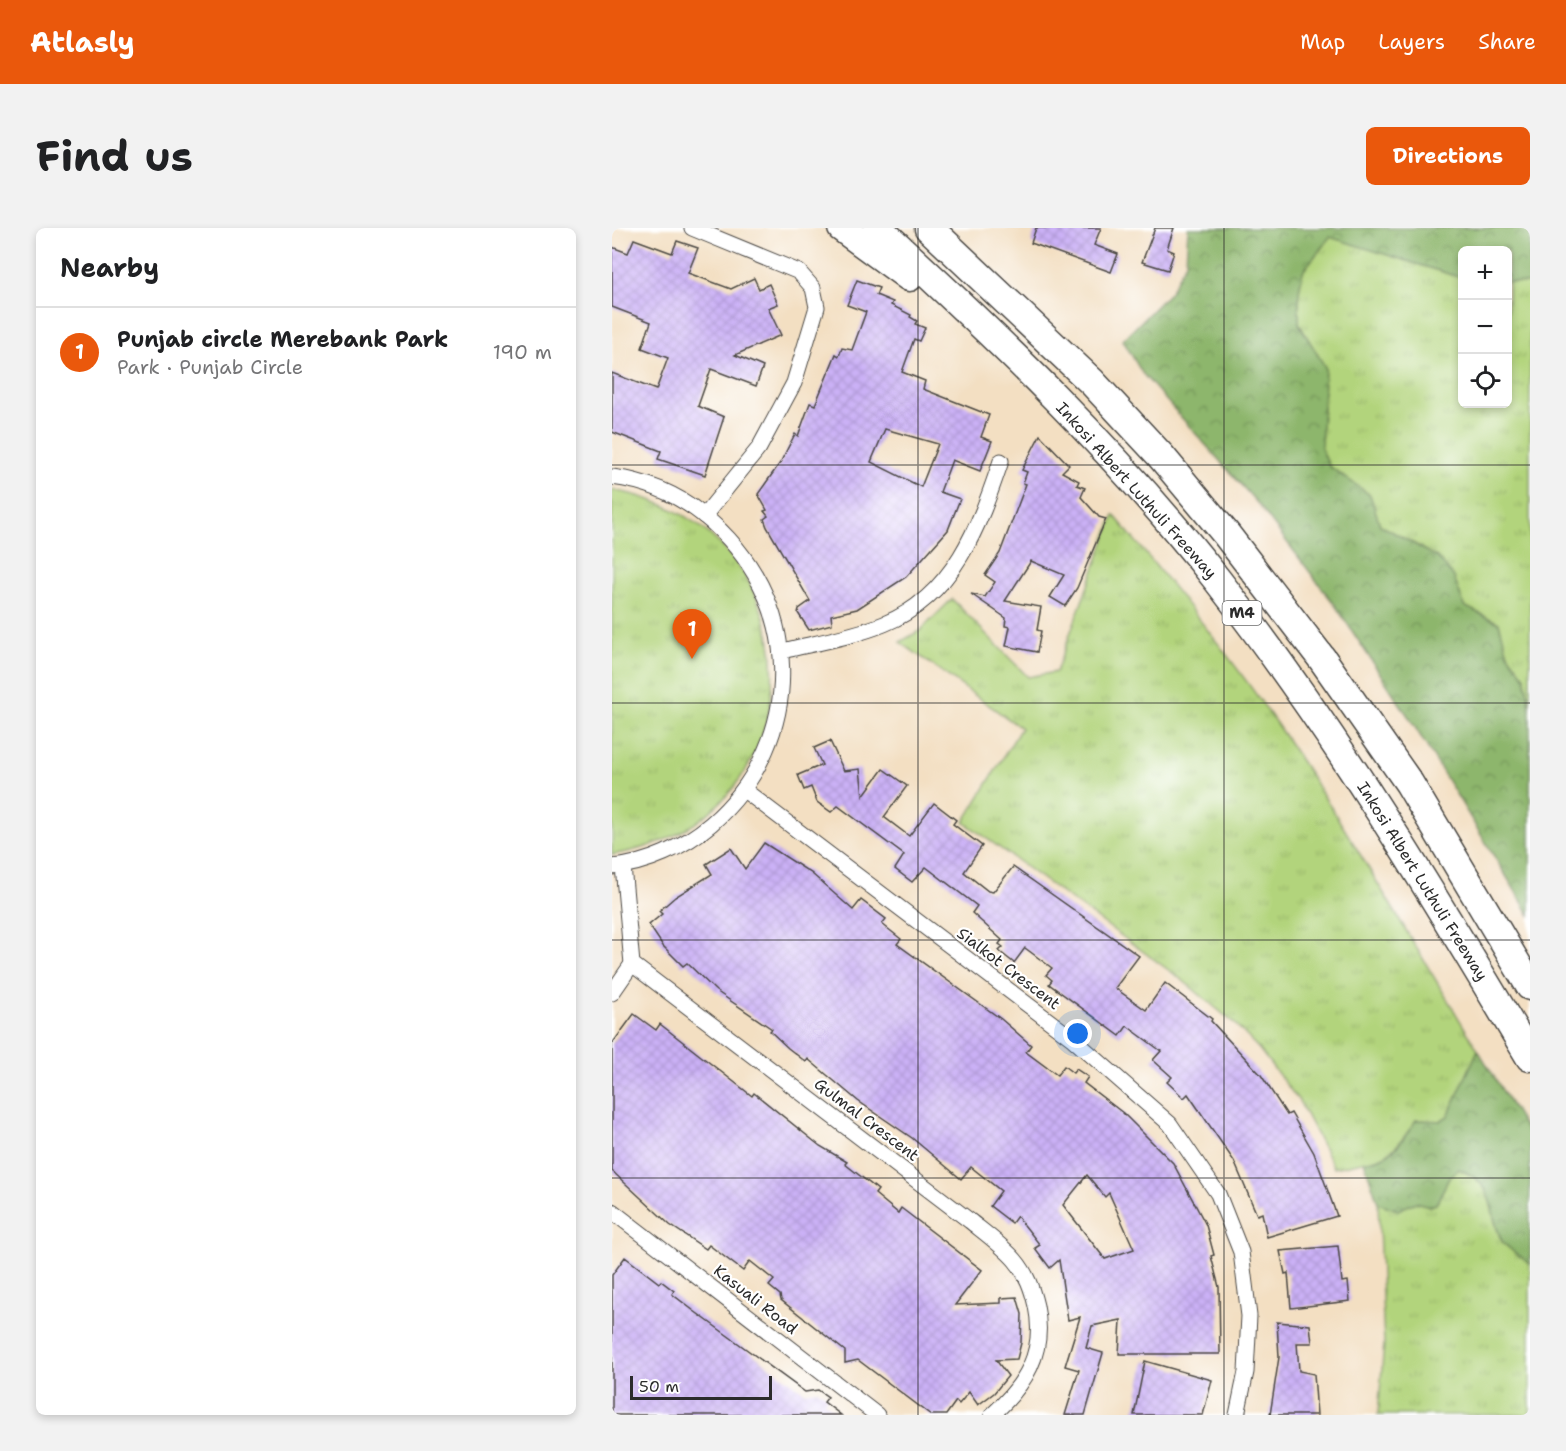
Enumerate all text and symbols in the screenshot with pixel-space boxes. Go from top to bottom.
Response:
text: Atlasly [30,23,135,61]
text: Map [1300,28,1345,56]
text: Layers [1378,28,1445,56]
text: Share [1478,28,1536,56]
button: Directions [1366,127,1530,185]
text: Find us [36,128,193,184]
map controls [1458,246,1512,408]
button: + [1458,246,1512,300]
text: Nearby [60,250,159,285]
button: − [1458,300,1512,354]
text: Punjab circle Merebank Park [117,325,448,354]
text: 1 [75,339,84,365]
text: 190 m [493,339,552,365]
text: Park · Punjab Circle [117,354,303,380]
button: locate [1458,354,1512,408]
street label: Inkosi Albert Luthuli Freeway [1052,398,1222,583]
road number: M4 [1222,601,1262,625]
pin: 1 [672,610,712,659]
street label: Inkosi Albert Luthuli Freeway [1353,778,1493,985]
street label: Sialkot Crescent [953,923,1065,1014]
your location [1063,1019,1092,1048]
street label: Gulmal Crescent [810,1073,923,1166]
street label: Kasuali Road [709,1260,802,1339]
scale bar [630,1373,772,1400]
text: 50 m [639,1376,679,1397]

